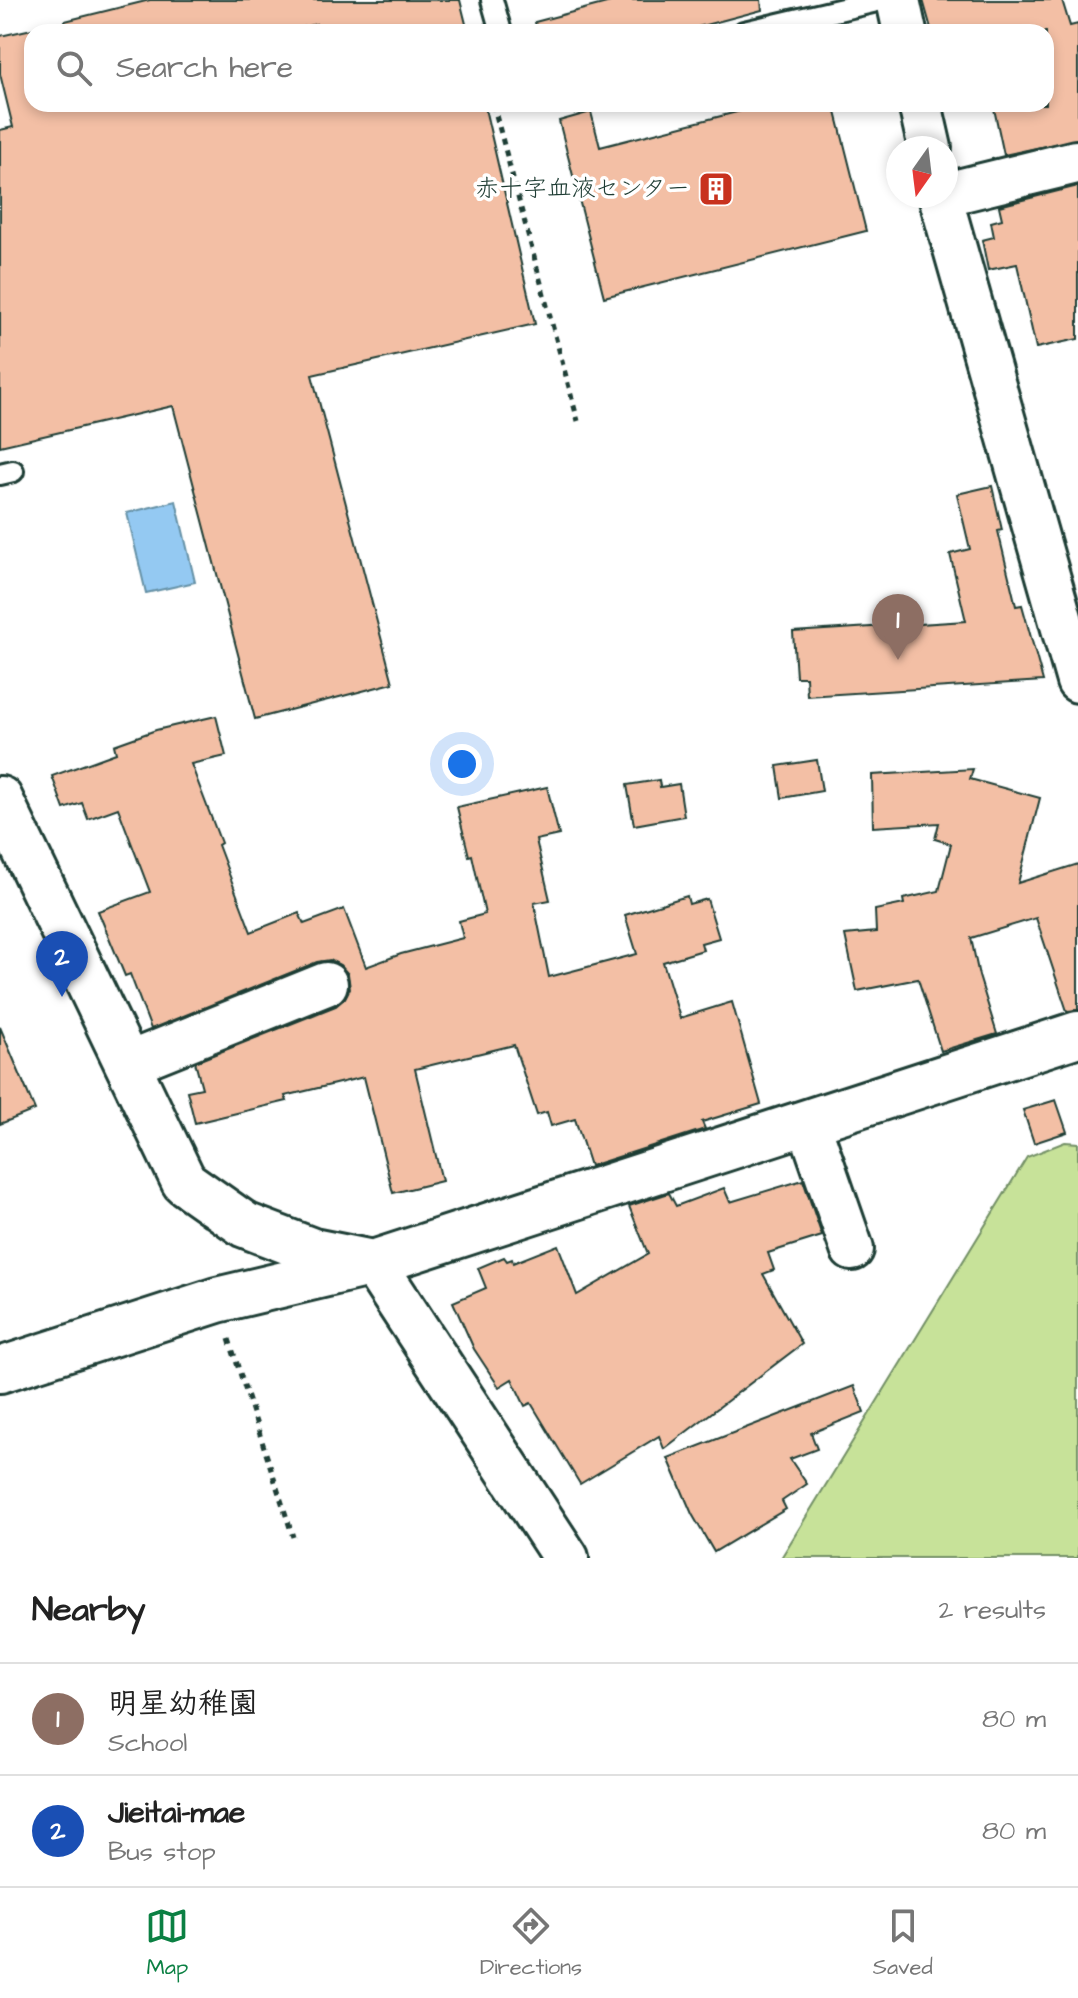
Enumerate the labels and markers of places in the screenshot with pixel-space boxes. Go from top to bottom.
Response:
building icon: 赤十字血液センター [697,170,735,208]
place label: 赤十字血液センター [475,172,690,206]
pin: 1 [872,594,924,660]
pin: 2 [36,931,88,997]

